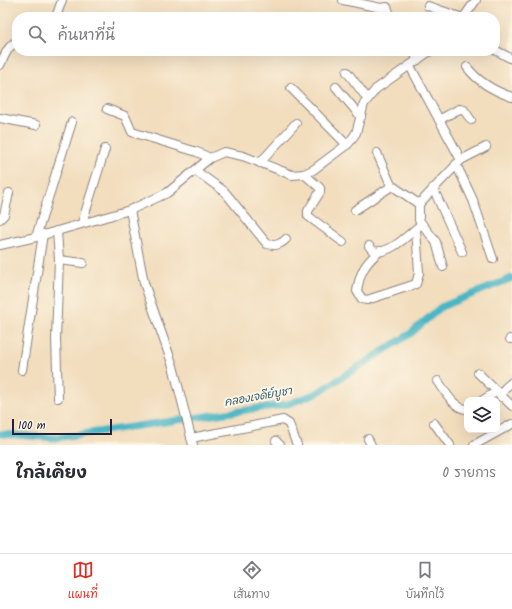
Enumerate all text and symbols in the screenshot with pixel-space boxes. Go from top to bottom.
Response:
search box [12,12,500,56]
icon: search [26,23,48,45]
text: ค้นหาที่นี่ [58,24,115,48]
water label: คลองเจดีย์บูชา [223,382,295,412]
map controls [464,397,500,433]
button: layers [464,397,500,433]
scale bar [12,417,112,436]
text: 100 m [18,417,46,435]
text: ใกล้เคียง [16,460,87,487]
text: 0 รายการ [443,463,496,484]
tab: แผนที่ [68,559,98,604]
tab: เส้นทาง [233,559,270,604]
tab: บันทึกไว้ [405,559,444,604]

